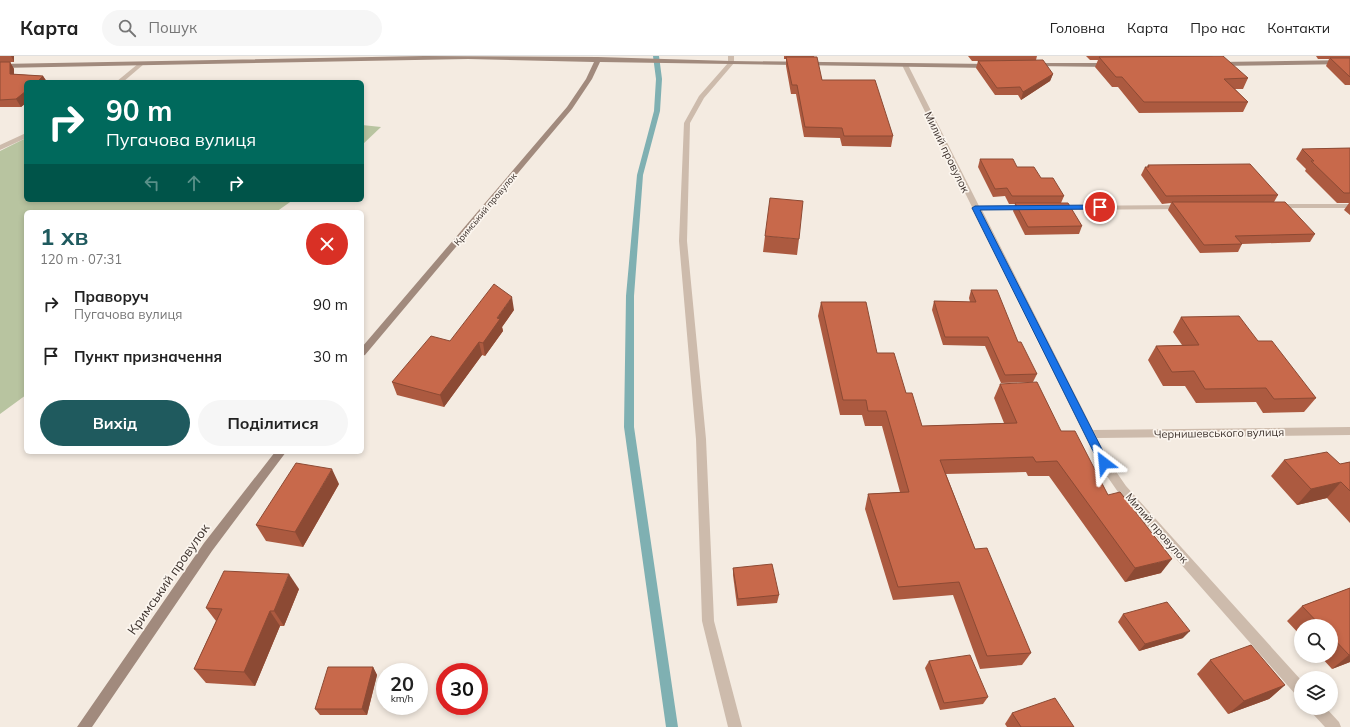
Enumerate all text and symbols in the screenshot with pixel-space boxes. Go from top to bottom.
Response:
search box [102,10,382,46]
text: Карта [20,16,78,40]
icon: search [116,17,138,39]
text: Пошук [148,18,197,37]
text: Головна [1050,19,1105,37]
text: Карта [1127,19,1168,37]
text: Про нас [1190,19,1245,37]
text: Контакти [1267,19,1330,37]
text: 90 m [106,93,172,128]
icon: right [40,96,92,148]
street label: Милий провулок [921,109,973,195]
text: Пугачова вулиця [106,128,256,151]
street label: Кримський провулок [451,170,519,248]
icon: left [141,172,163,194]
icon: ahead [183,172,205,194]
icon: right [225,172,247,194]
pin [1083,190,1117,224]
icon: arrive [1089,196,1111,218]
text: 1 хв [40,221,88,251]
button: close [306,223,348,265]
text: 120 m · 07:31 [40,251,122,267]
text: Праворуч [74,287,149,306]
icon: right [40,293,62,315]
text: 90 m [313,295,348,314]
text: Пугачова вулиця [74,306,183,322]
icon: arrive [40,345,62,367]
text: Пункт призначення [74,347,222,366]
text: 30 m [313,347,348,366]
button: Вихід [40,400,190,446]
button: Поділитися [198,400,348,446]
street label: Чернишевського вулиця [1154,425,1284,441]
position arrow [1083,442,1125,484]
street label: Милий провулок [1123,490,1191,566]
street label: Кримський провулок [124,520,212,638]
map controls [1294,619,1338,715]
button: search [1294,619,1338,663]
speed limit sign: 30 [436,663,488,715]
text: 20 [390,671,414,696]
button: layers [1294,671,1338,715]
text: km/h [391,692,413,705]

